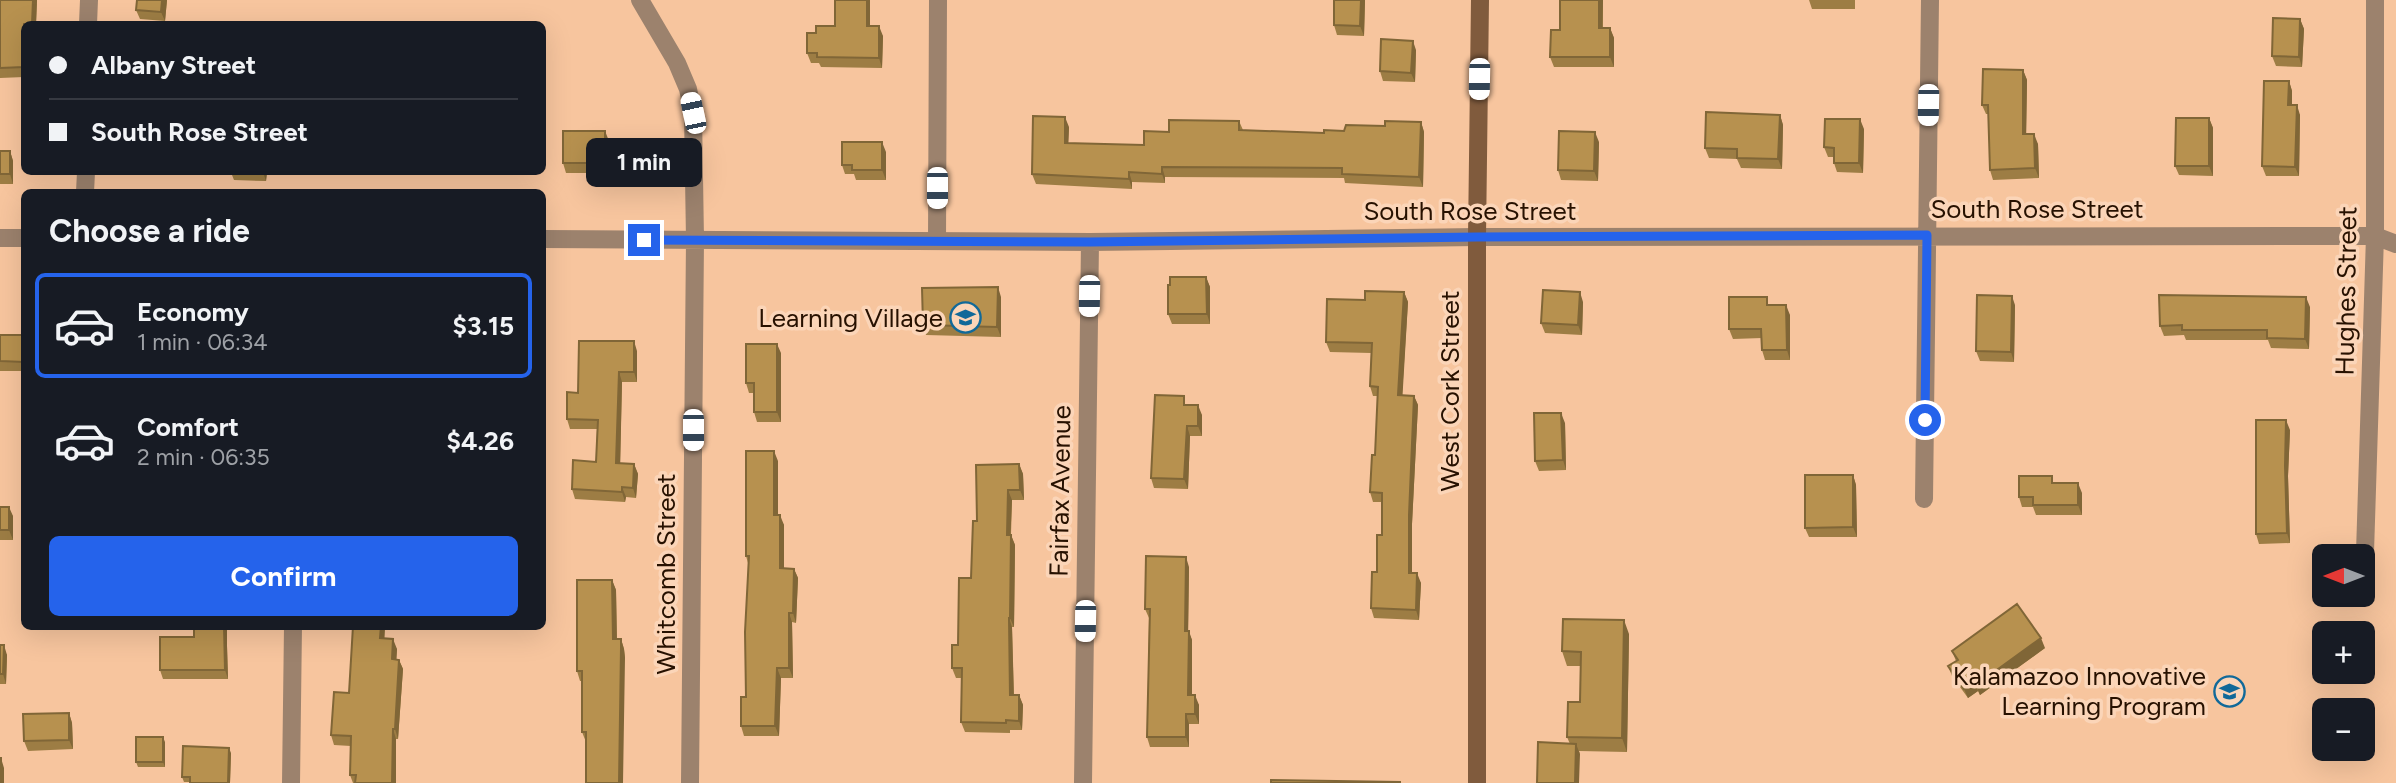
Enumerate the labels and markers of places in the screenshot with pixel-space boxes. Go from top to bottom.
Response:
school or university icon: Learning Village [949,301,983,335]
place label: Learning Village [758,302,943,334]
place label: Kalamazoo Innovative Learning Program [1953,660,2206,722]
school or university icon: Kalamazoo Innovative Learning Program [2212,674,2246,708]

